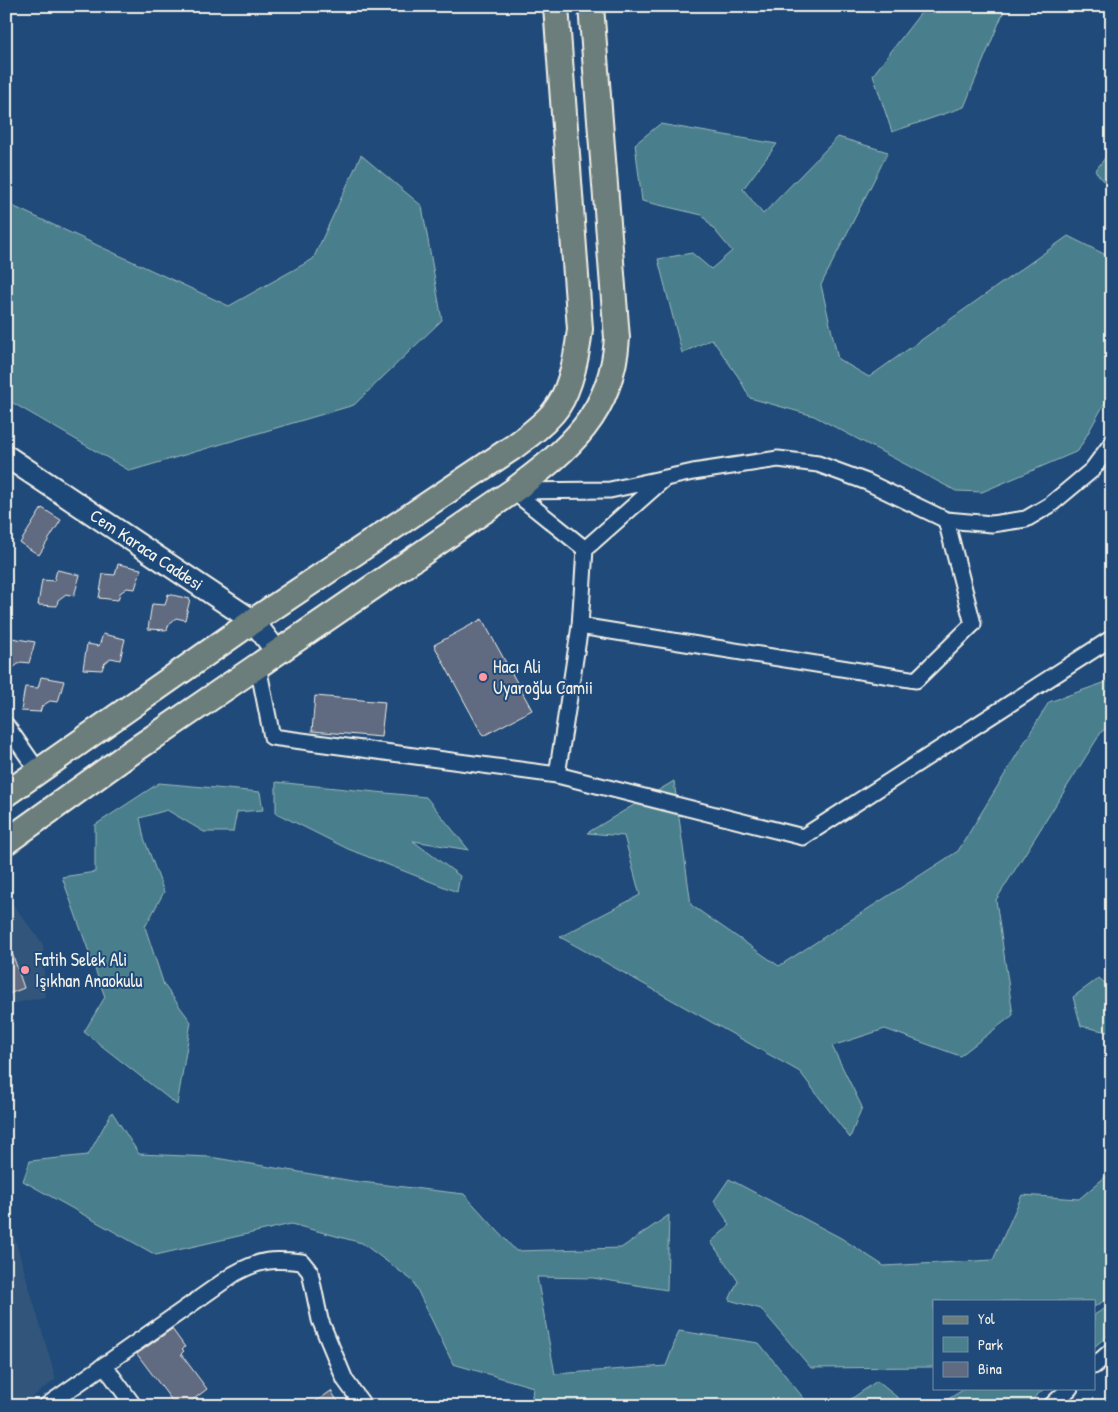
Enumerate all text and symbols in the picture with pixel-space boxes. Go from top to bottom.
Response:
street label: Cem Karaca Caddesi [85,503,208,596]
place label: Hacı Ali Uyaroğlu Camii [493,654,593,700]
marker: Hacı Ali Uyaroğlu Camii [477,671,489,683]
place label: Fatih Selek Ali Işıkhan Anaokulu [34,947,142,993]
marker: Fatih Selek Ali Işıkhan Anaokulu [19,964,31,976]
legend [933,1300,1096,1390]
text: Yol [978,1308,995,1329]
text: Park [978,1334,1003,1355]
text: Bina [978,1358,1002,1379]

